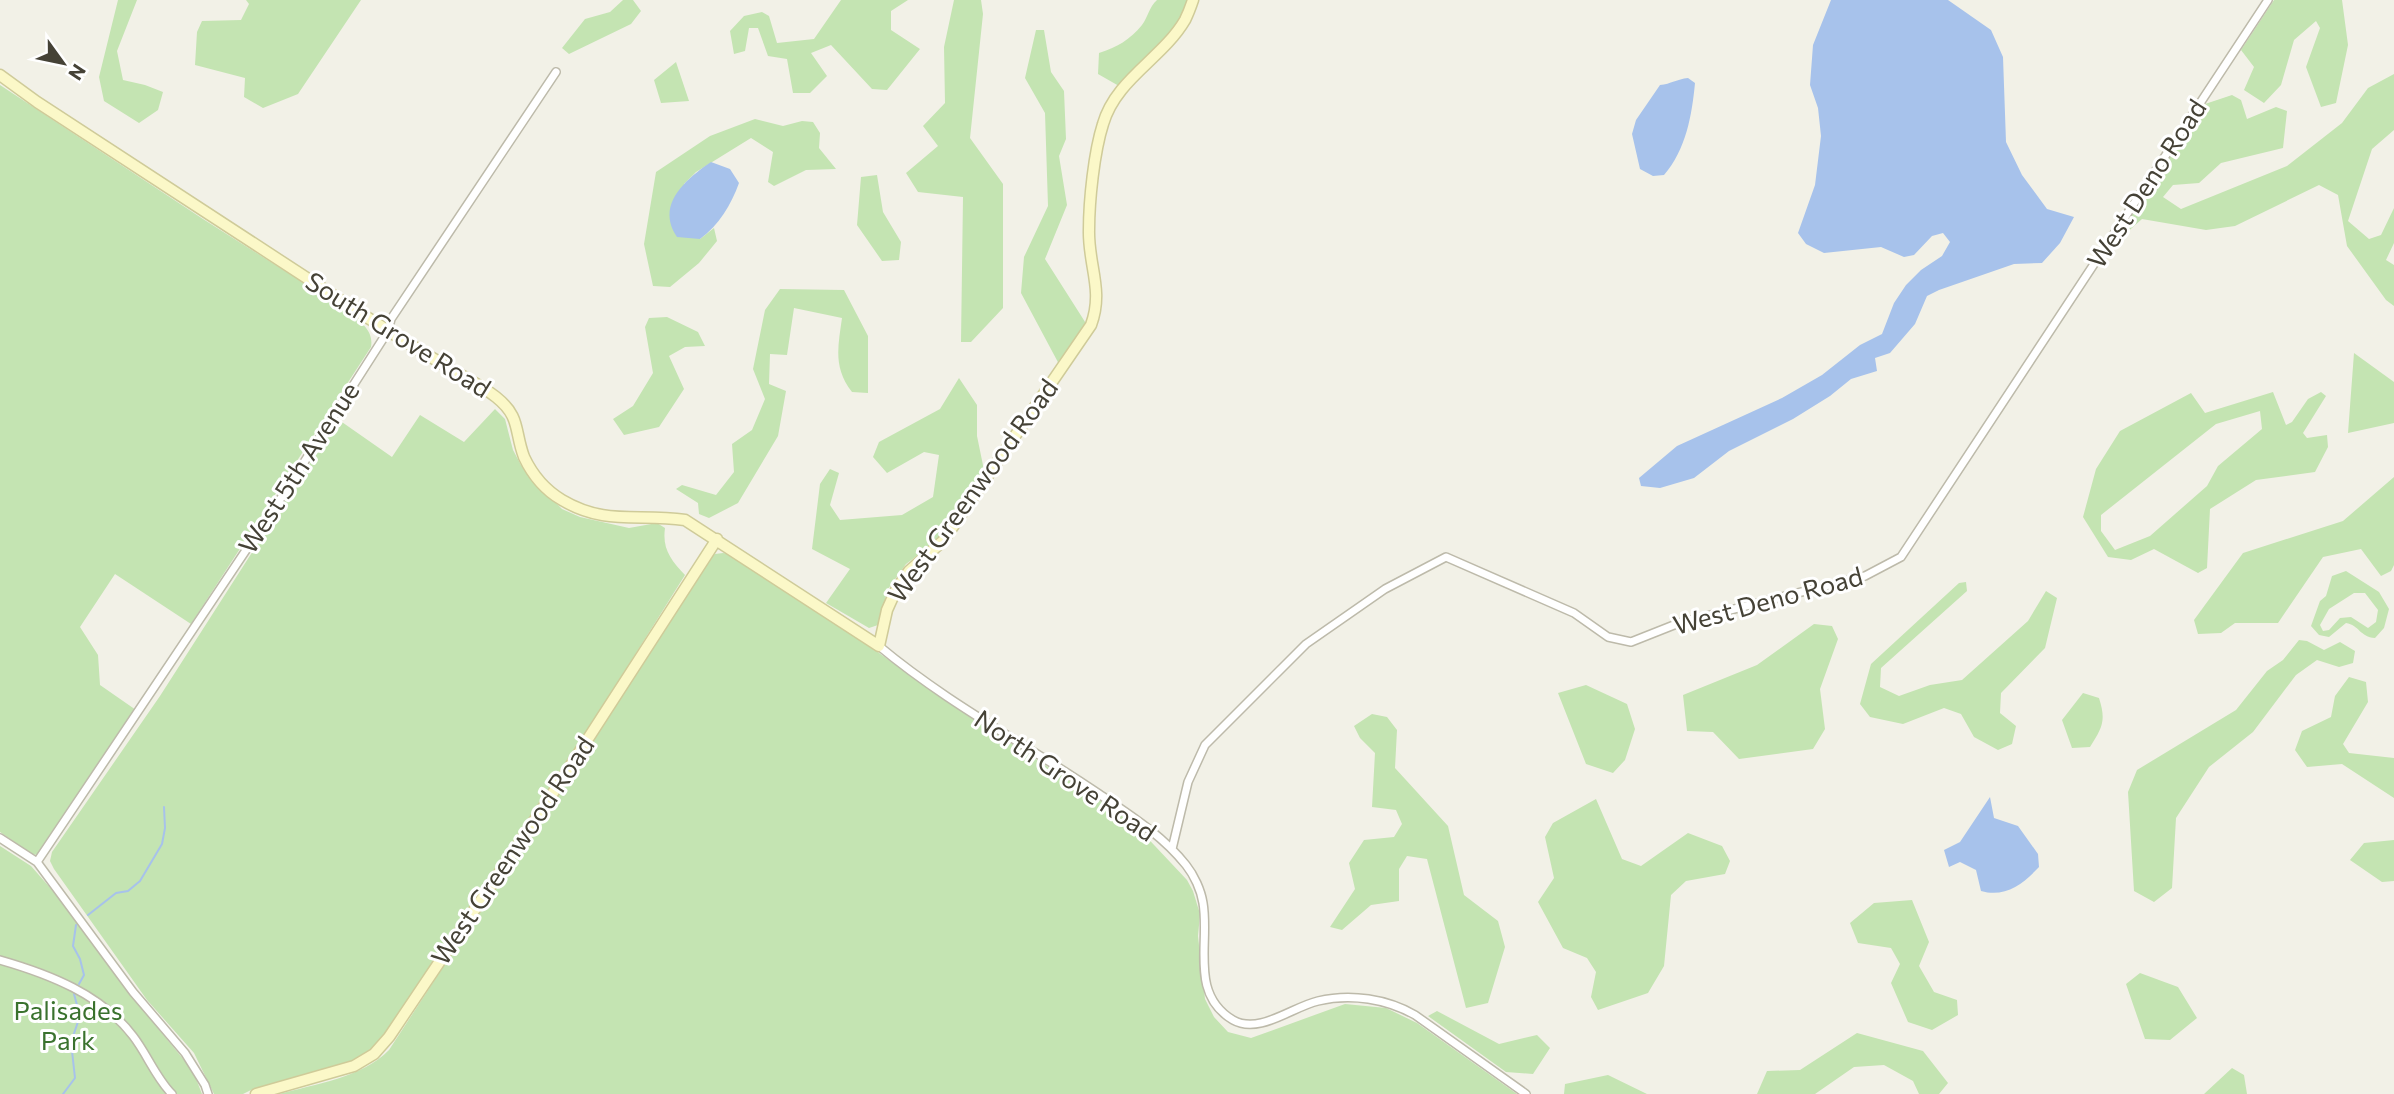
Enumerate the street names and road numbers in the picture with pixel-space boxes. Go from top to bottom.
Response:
street label: West Deno Road [2080,93,2212,273]
street label: South Grove Road [301,264,497,403]
street label: West Greenwood Road [880,372,1063,608]
street label: West 5th Avenue [231,376,365,559]
street label: West Deno Road [1670,559,1866,640]
street label: North Grove Road [969,703,1163,847]
street label: West Greenwood Road [424,730,600,970]

